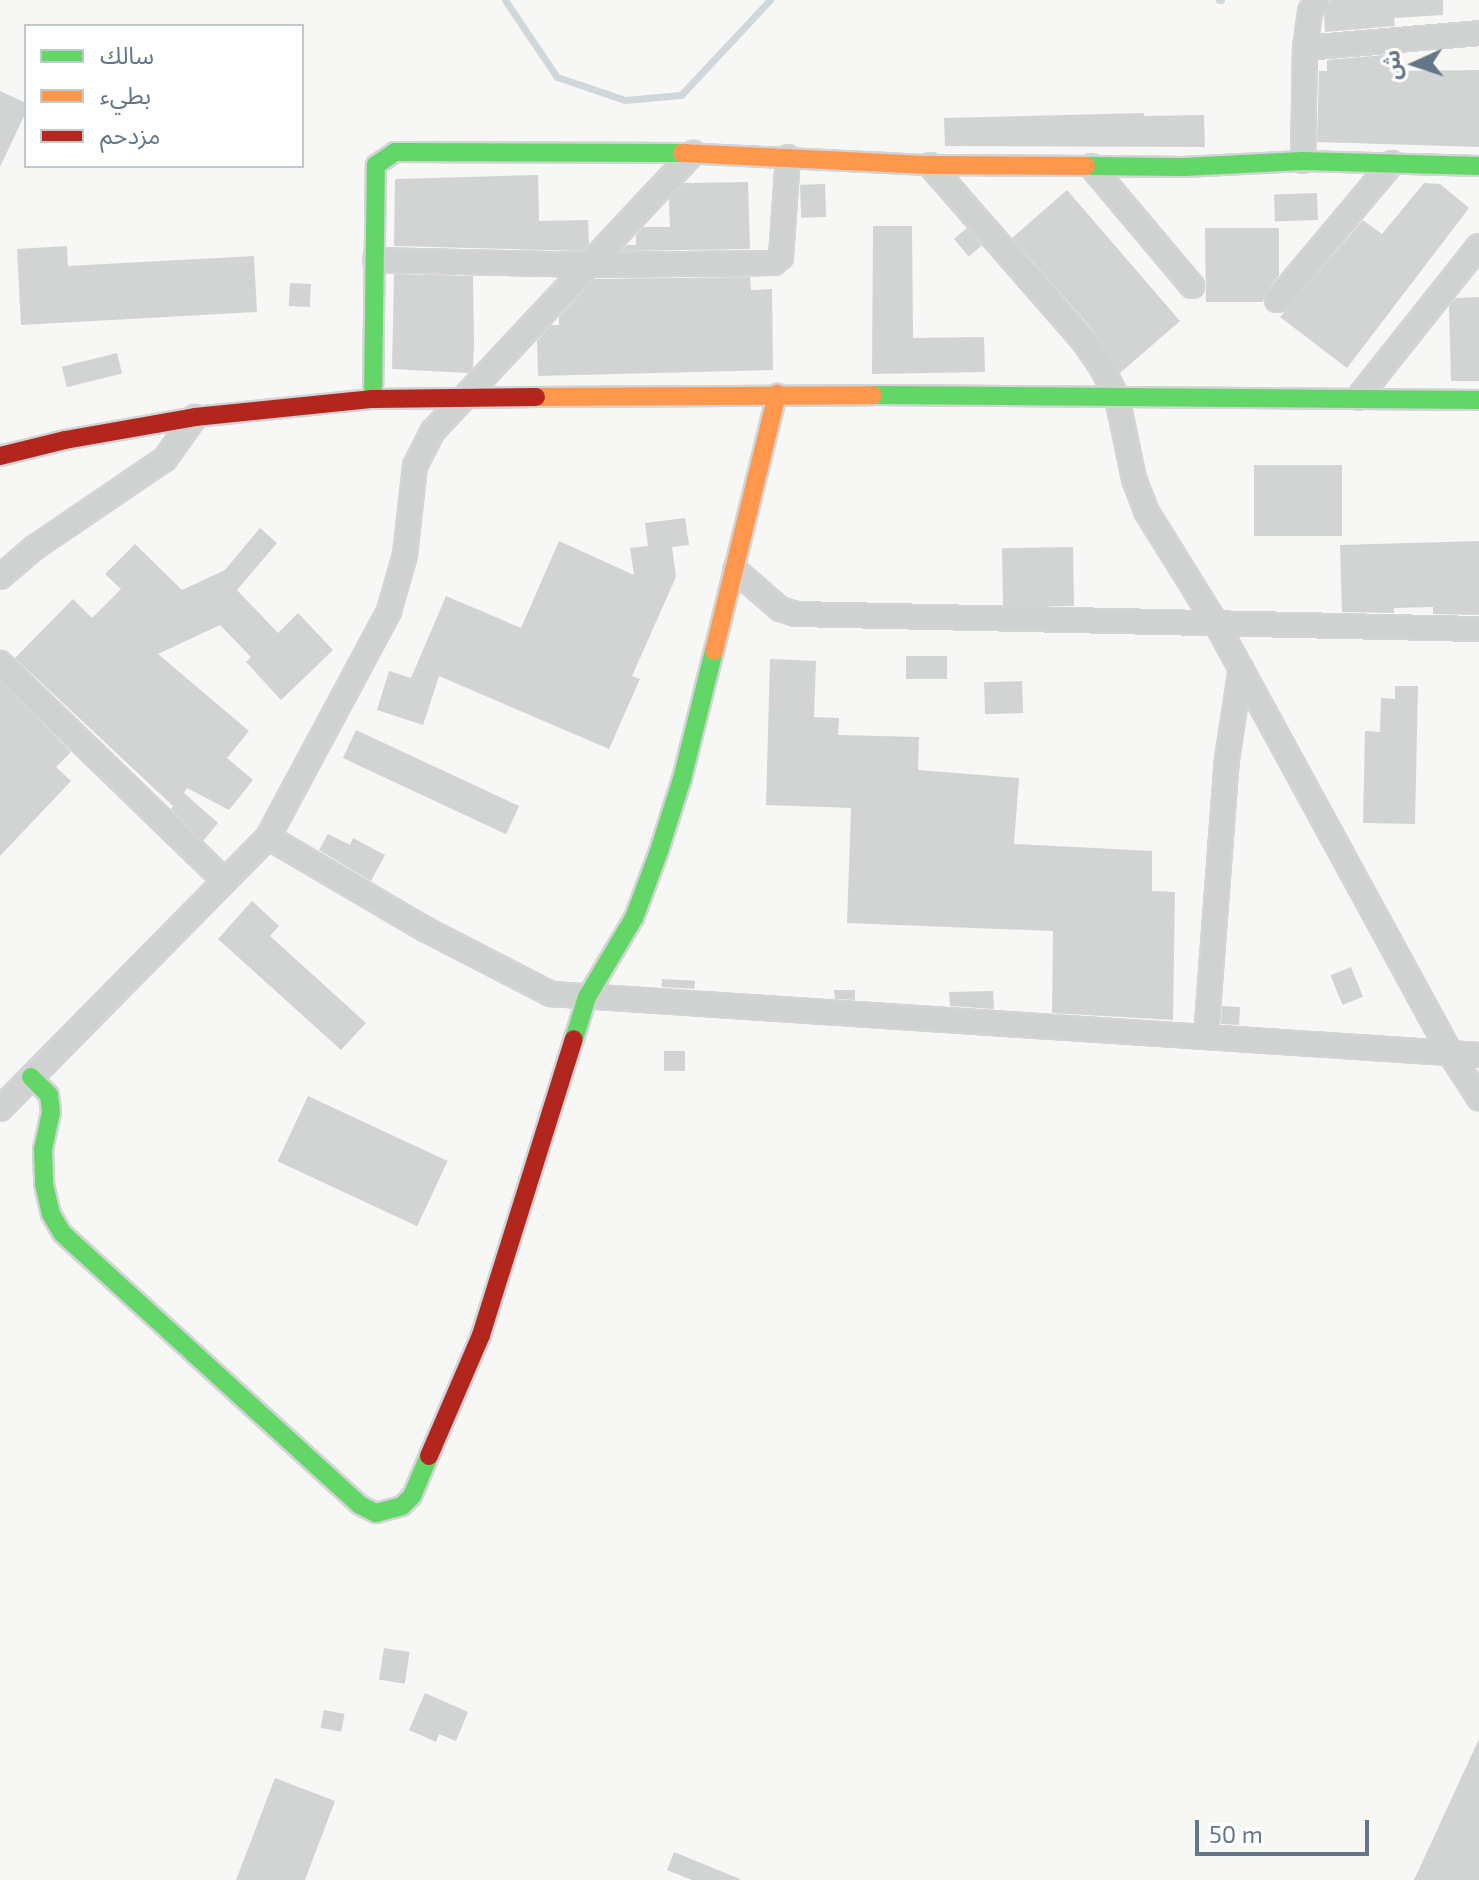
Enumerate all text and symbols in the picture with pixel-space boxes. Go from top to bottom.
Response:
legend [24,24,304,168]
north arrow [1375,24,1455,104]
text: سالك [100,40,154,69]
text: ش [1377,50,1405,81]
text: بطيء [100,80,151,109]
text: مزدحم [100,120,160,149]
scale bar [1199,1804,1373,1854]
text: 50 m [1209,1819,1263,1848]

